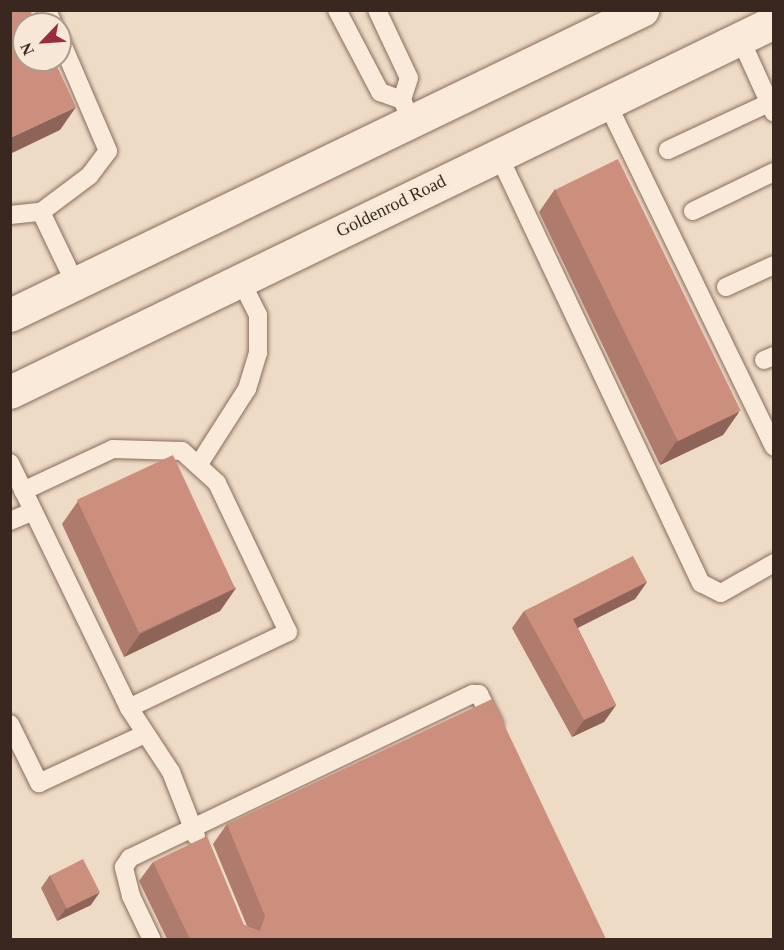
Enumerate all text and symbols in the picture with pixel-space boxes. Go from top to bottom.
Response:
north arrow [12,12,72,72]
text: N [17,40,37,58]
street label: Goldenrod Road [333,170,449,242]

